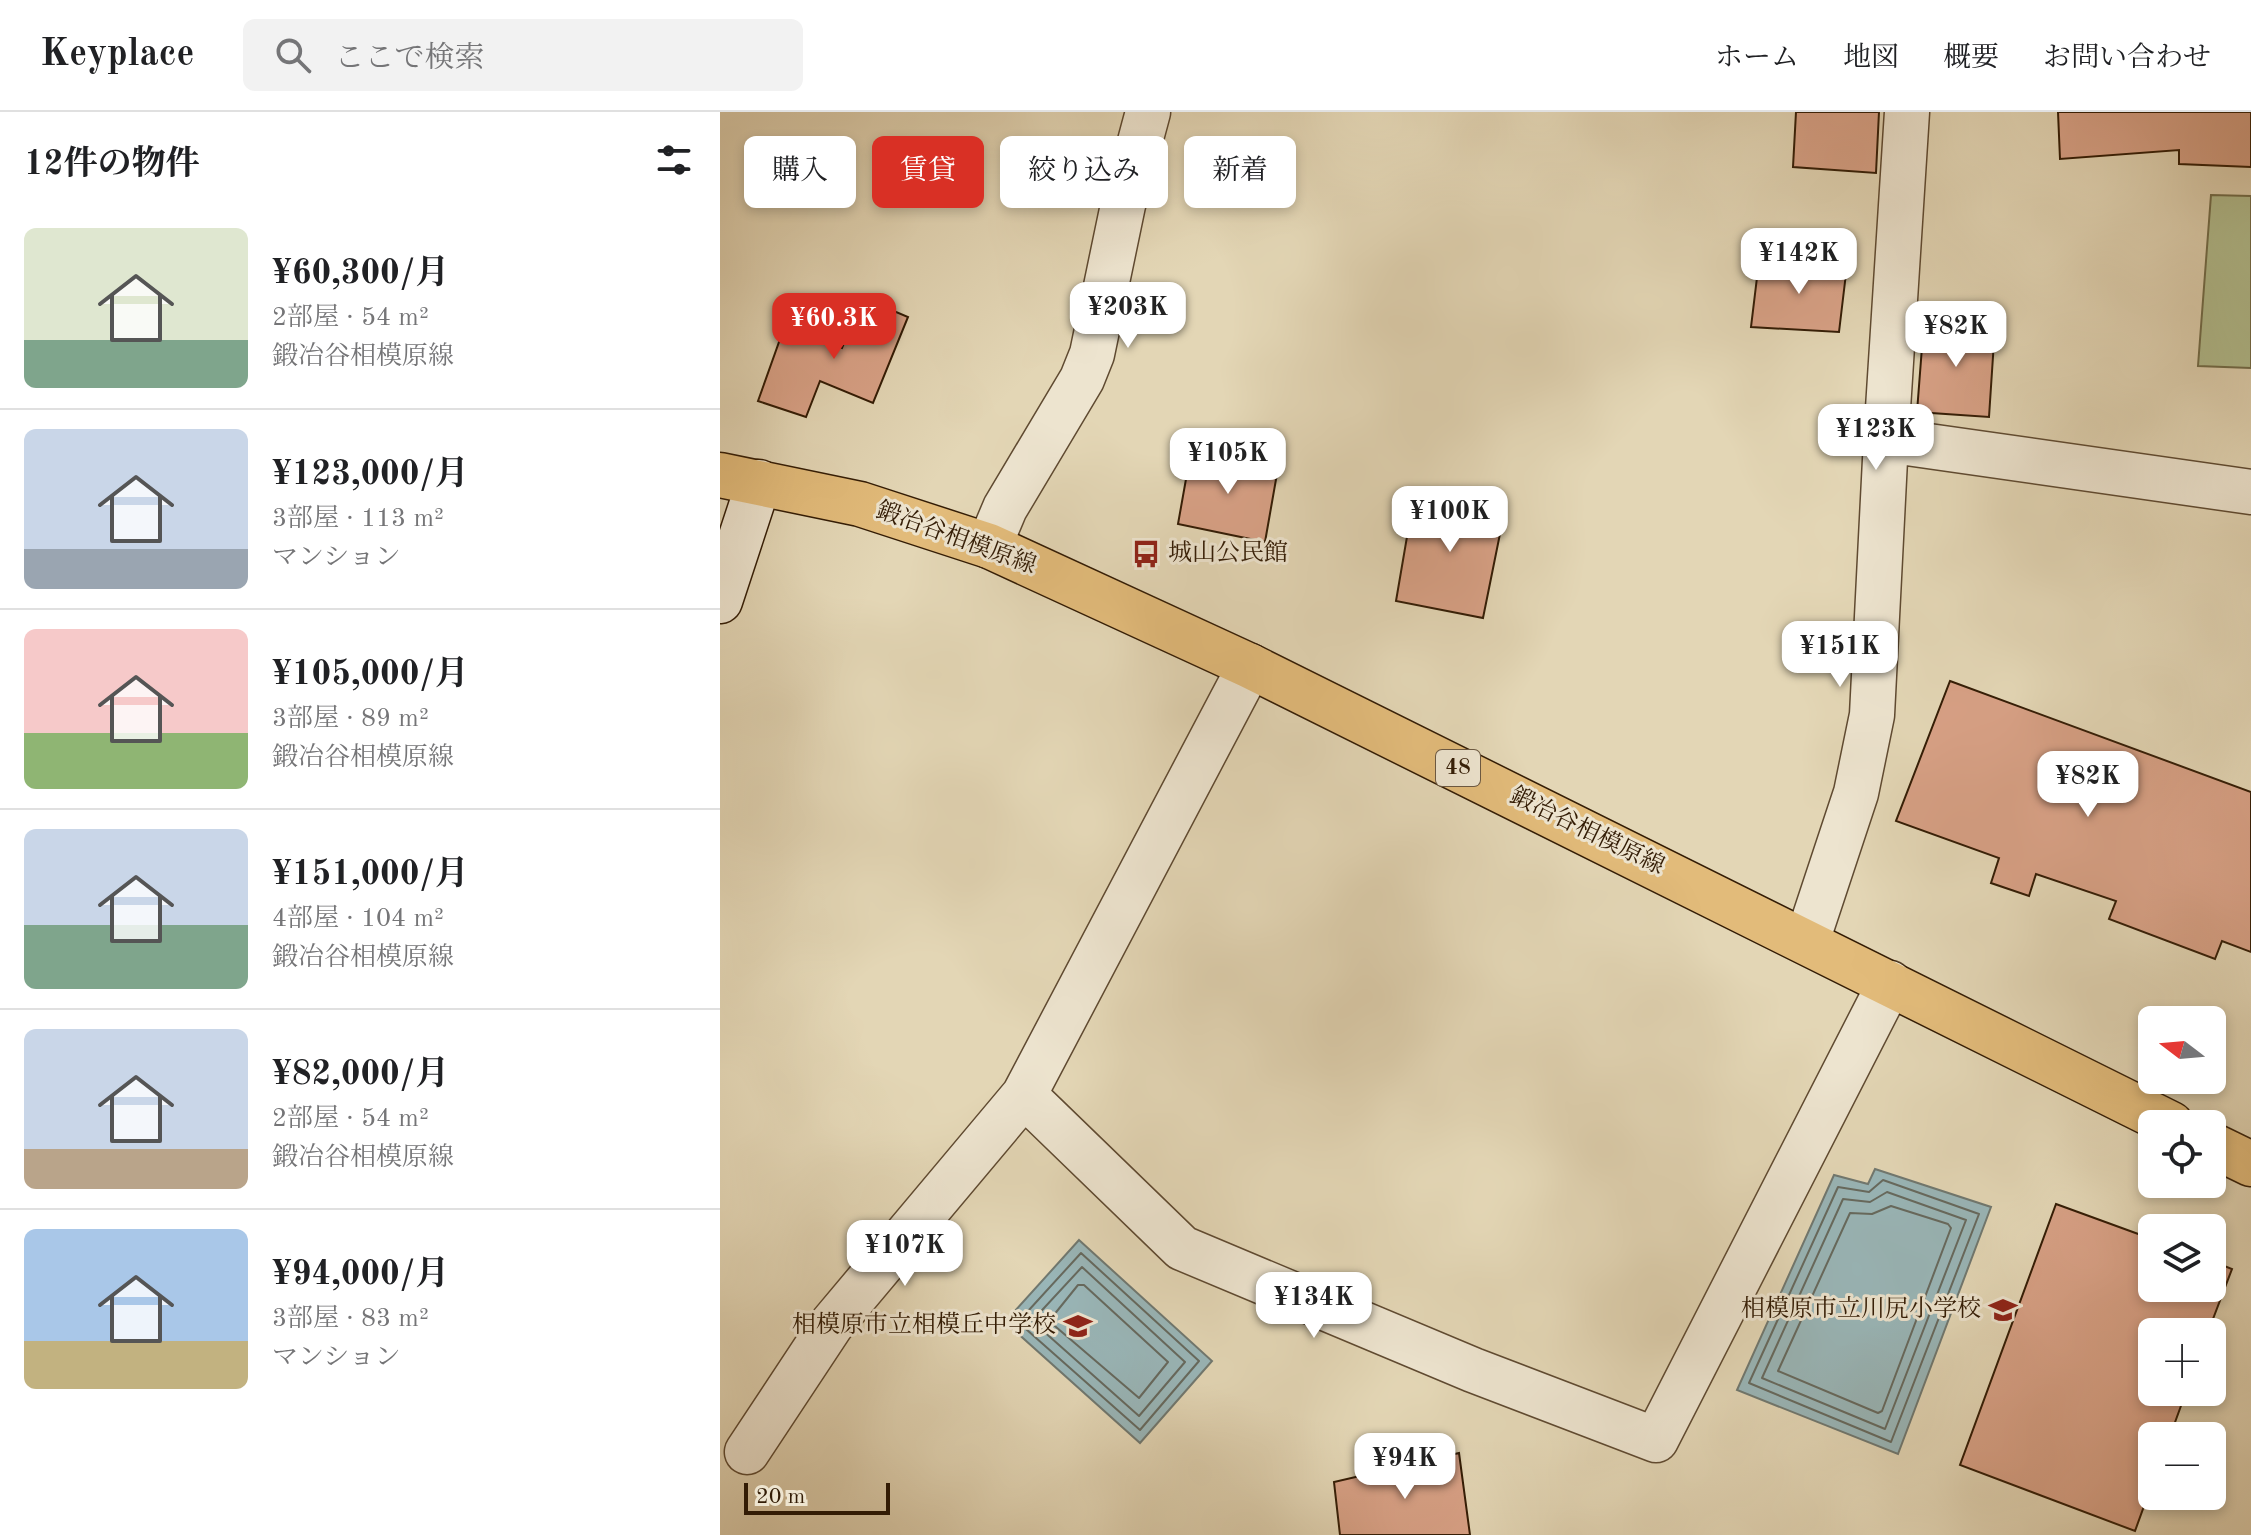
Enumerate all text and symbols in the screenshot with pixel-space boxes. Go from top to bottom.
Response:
search box [243,19,803,91]
icon: search [271,33,315,77]
text: Keyplace [40,36,195,74]
text: ここで検索 [335,44,485,74]
text: ホーム [1715,45,1799,73]
text: 地図 [1843,45,1899,73]
text: 概要 [1943,45,1999,73]
text: お問い合わせ [2043,45,2211,73]
chip: 購入 [744,136,856,208]
chip: 賃貸 [872,136,984,208]
chip: 絞り込み [1000,136,1168,208]
chip: 新着 [1184,136,1296,208]
icon: filters [652,138,696,182]
text: 12件の物件 [24,148,199,182]
pin: ¥142K [1743,228,1855,296]
text: ¥142K [1759,241,1839,267]
text: ¥60,300/月 [272,257,449,291]
icon: home [88,260,184,356]
pin: ¥203K [1072,282,1184,350]
pin: ¥60.3K [769,293,899,361]
text: ¥203K [1088,295,1168,321]
pin: ¥82K [1909,301,2003,369]
text: 2部屋 · 54 m² [272,305,429,331]
text: ¥60.3K [790,306,878,332]
text: ¥82K [1923,314,1989,340]
text: 鍛冶谷相模原線 [272,344,454,370]
pin: ¥123K [1820,404,1932,472]
text: ¥123K [1836,417,1916,443]
pin: ¥105K [1172,428,1284,496]
text: ¥105K [1188,441,1268,467]
text: ¥123,000/月 [272,458,469,492]
icon: home [88,461,184,557]
pin: ¥100K [1394,486,1506,554]
street label: 鍛冶谷相模原線 [873,496,1040,579]
text: ¥100K [1410,499,1490,525]
text: 3部屋 · 113 m² [272,506,444,532]
bus stop icon: 城山公民館 [1131,539,1161,569]
place label: 城山公民館 [1168,539,1288,566]
text: マンション [272,545,401,571]
pin: ¥151K [1784,621,1896,689]
text: ¥151K [1800,634,1880,660]
text: ¥105,000/月 [272,658,469,692]
icon: home [88,661,184,757]
text: 3部屋 · 89 m² [272,706,429,732]
text: 鍛冶谷相模原線 [272,745,454,771]
road number: 48 [1436,750,1480,786]
pin: ¥82K [2041,751,2135,819]
text: ¥82K [2055,764,2121,790]
street label: 鍛冶谷相模原線 [1506,782,1669,880]
text: ¥151,000/月 [272,858,469,892]
icon: home [88,861,184,957]
text: 4部屋 · 104 m² [272,906,444,932]
text: 鍛冶谷相模原線 [272,945,454,971]
north arrow [2138,1006,2226,1094]
map controls [2138,1006,2226,1510]
text: ¥82,000/月 [272,1058,449,1092]
icon: home [88,1061,184,1157]
text: 2部屋 · 54 m² [272,1106,429,1132]
button: locate [2138,1110,2226,1198]
text: 鍛冶谷相模原線 [272,1145,454,1171]
button: layers [2138,1214,2226,1302]
pin: ¥107K [849,1220,961,1288]
text: ¥107K [865,1233,945,1259]
text: ¥94,000/月 [272,1258,449,1292]
icon: home [88,1261,184,1357]
pin: ¥134K [1258,1272,1370,1340]
text: ¥134K [1274,1285,1354,1311]
place label: 相模原市立川尻小学校 [1741,1295,1981,1322]
school or university icon: 相模原市立川尻小学校 [1988,1295,2018,1325]
text: 3部屋 · 83 m² [272,1306,429,1332]
place label: 相模原市立相模丘中学校 [792,1311,1056,1338]
school or university icon: 相模原市立相模丘中学校 [1063,1311,1093,1341]
button: + [2138,1318,2226,1406]
text: マンション [272,1345,401,1371]
button: − [2138,1422,2226,1510]
pin: ¥94K [1358,1433,1452,1501]
text: ¥94K [1372,1446,1438,1472]
scale bar [744,1479,890,1515]
text: 20 m [756,1486,805,1508]

